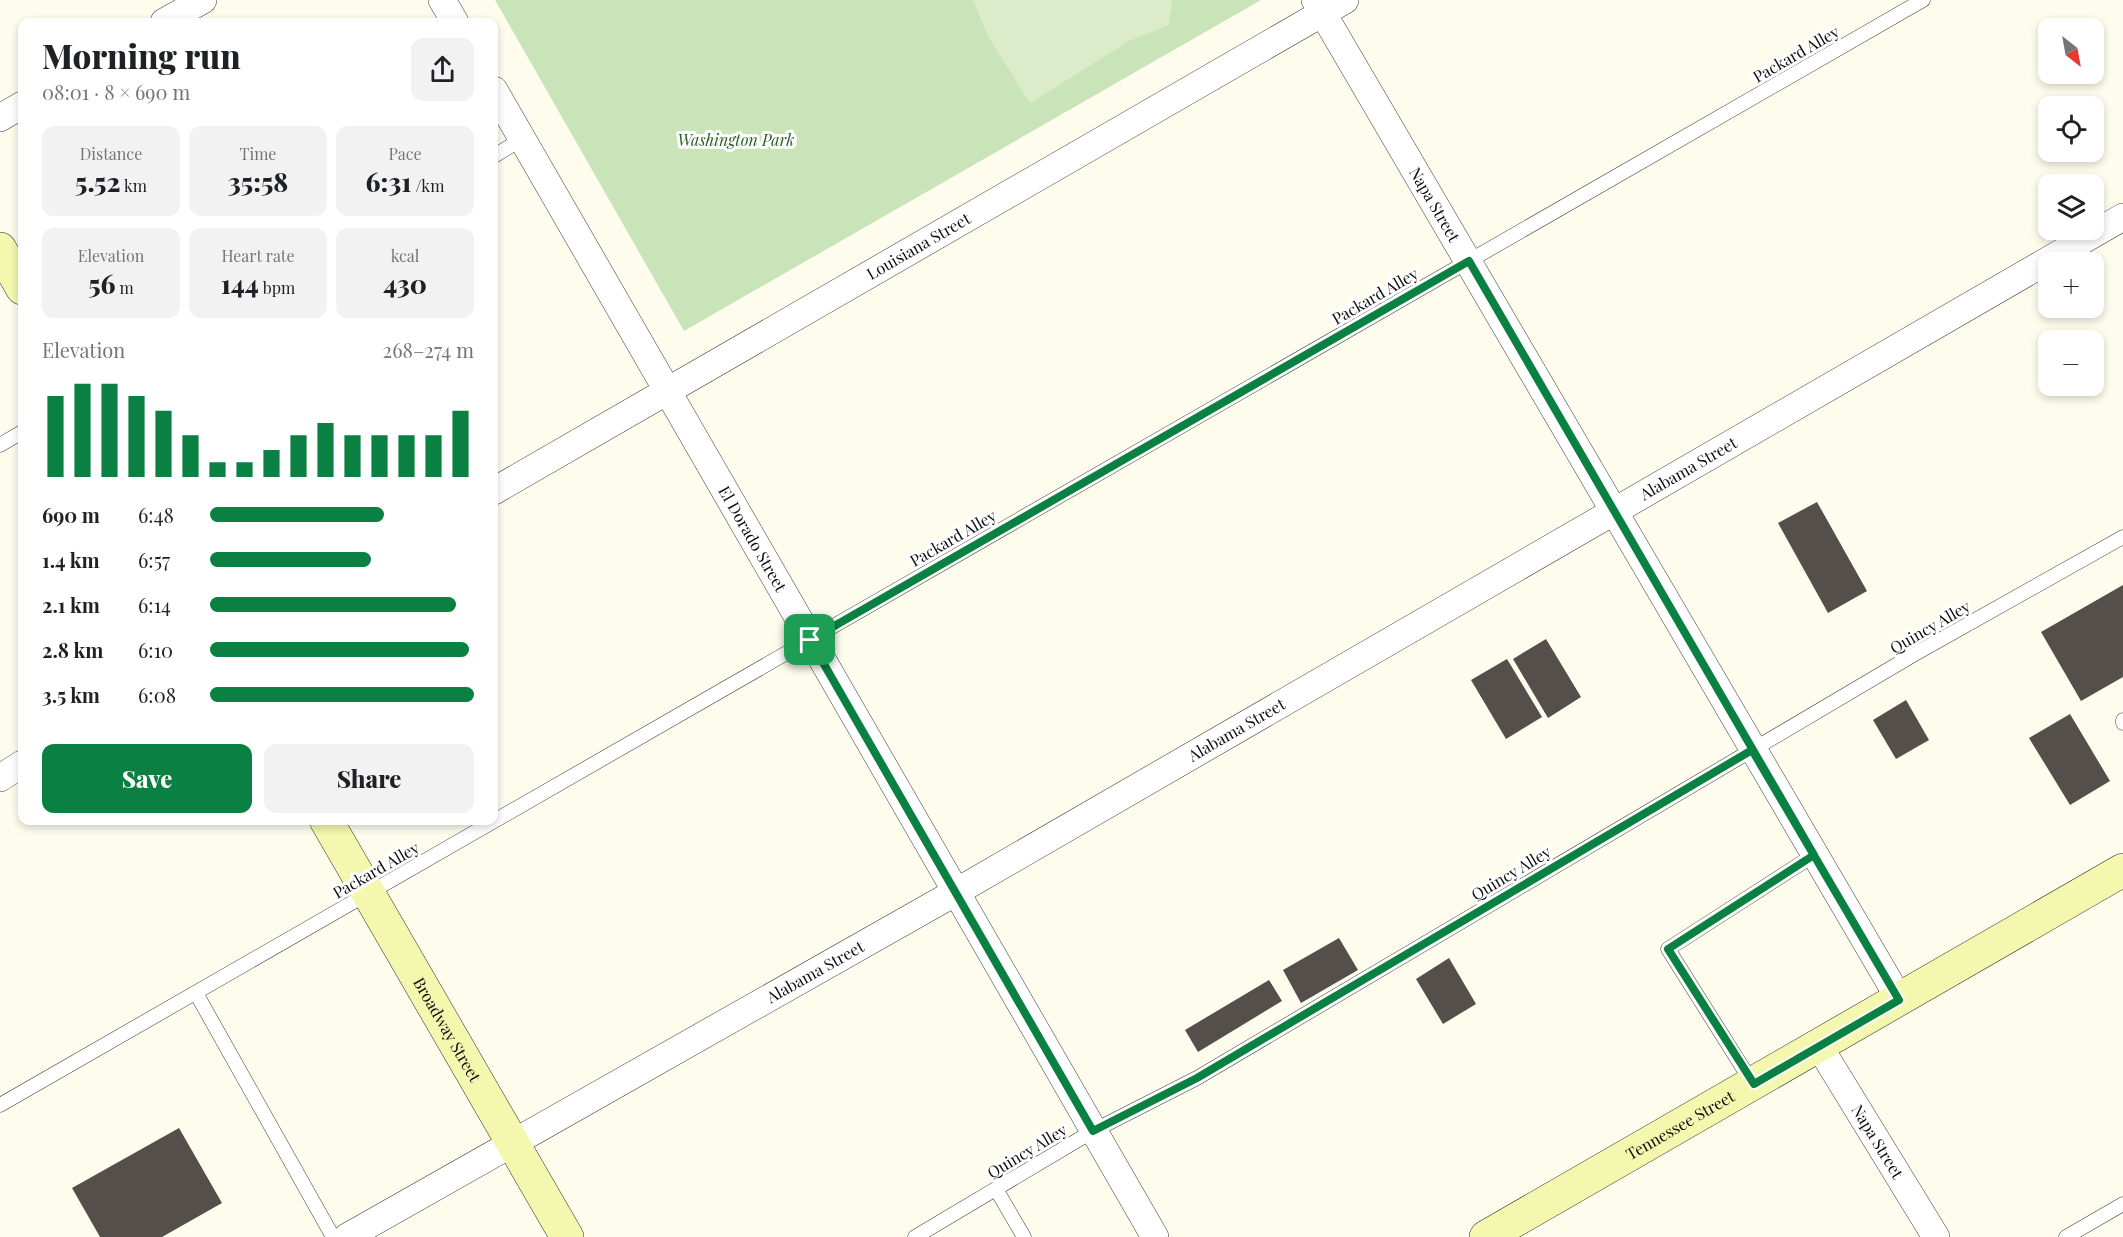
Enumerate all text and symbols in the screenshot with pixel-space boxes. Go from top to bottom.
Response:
north arrow [2038,18,2104,84]
map controls [2038,18,2104,396]
street label: Packard Alley [1749,20,1843,87]
text: Morning run [42,33,241,77]
button: share [411,38,474,101]
text: 08:01 · 8 × 690 m [42,78,190,105]
button: locate [2038,96,2104,162]
park label: Washington Park [677,129,795,150]
text: Distance [80,143,142,164]
text: Time [240,143,276,164]
text: Pace [388,143,422,164]
street label: Napa Street [1405,163,1465,246]
text: 5.52 [75,164,120,199]
text: 35:58 [228,164,288,199]
text: 6:31 [366,164,411,199]
button: layers [2038,174,2104,240]
text: km [120,175,147,196]
text: /km [411,175,444,196]
street label: Louisiana Street [863,207,974,284]
text: Elevation [78,245,144,266]
text: Heart rate [221,245,295,266]
text: kcal [391,245,419,266]
button: + [2038,252,2104,318]
street label: Packard Alley [1328,262,1422,329]
text: 56 [88,266,116,301]
text: 144 [221,266,259,301]
text: 430 [383,266,427,301]
text: m [116,277,134,298]
text: bpm [259,277,295,298]
button: − [2038,330,2104,396]
text: Elevation [42,336,125,363]
text: 268–274 m [383,336,474,363]
street label: Alabama Street [1635,432,1741,505]
street label: El Dorado Street [714,482,792,596]
text: 690 m [42,501,100,528]
text: 6:48 [138,501,174,528]
street label: Packard Alley [906,504,1000,571]
text: 1.4 km [42,546,100,573]
text: 6:57 [138,546,170,573]
text: 2.1 km [42,591,100,618]
text: 6:14 [138,591,171,618]
street label: Quincy Alley [1886,595,1974,658]
pin [784,614,835,665]
icon: arrive [793,623,826,656]
text: 2.8 km [42,636,103,663]
text: 6:10 [138,636,173,663]
text: 3.5 km [42,681,100,708]
text: 6:08 [138,681,176,708]
street label: Alabama Street [1183,693,1289,766]
button: Save [42,744,252,813]
button: Share [264,744,474,813]
street label: Packard Alley [329,836,423,903]
street label: Quincy Alley [1467,841,1554,905]
street label: Alabama Street [762,935,868,1008]
street label: Broadway Street [409,973,486,1086]
street label: Tennessee Street [1622,1085,1738,1164]
street label: Napa Street [1847,1100,1909,1182]
street label: Quincy Alley [983,1119,1070,1183]

